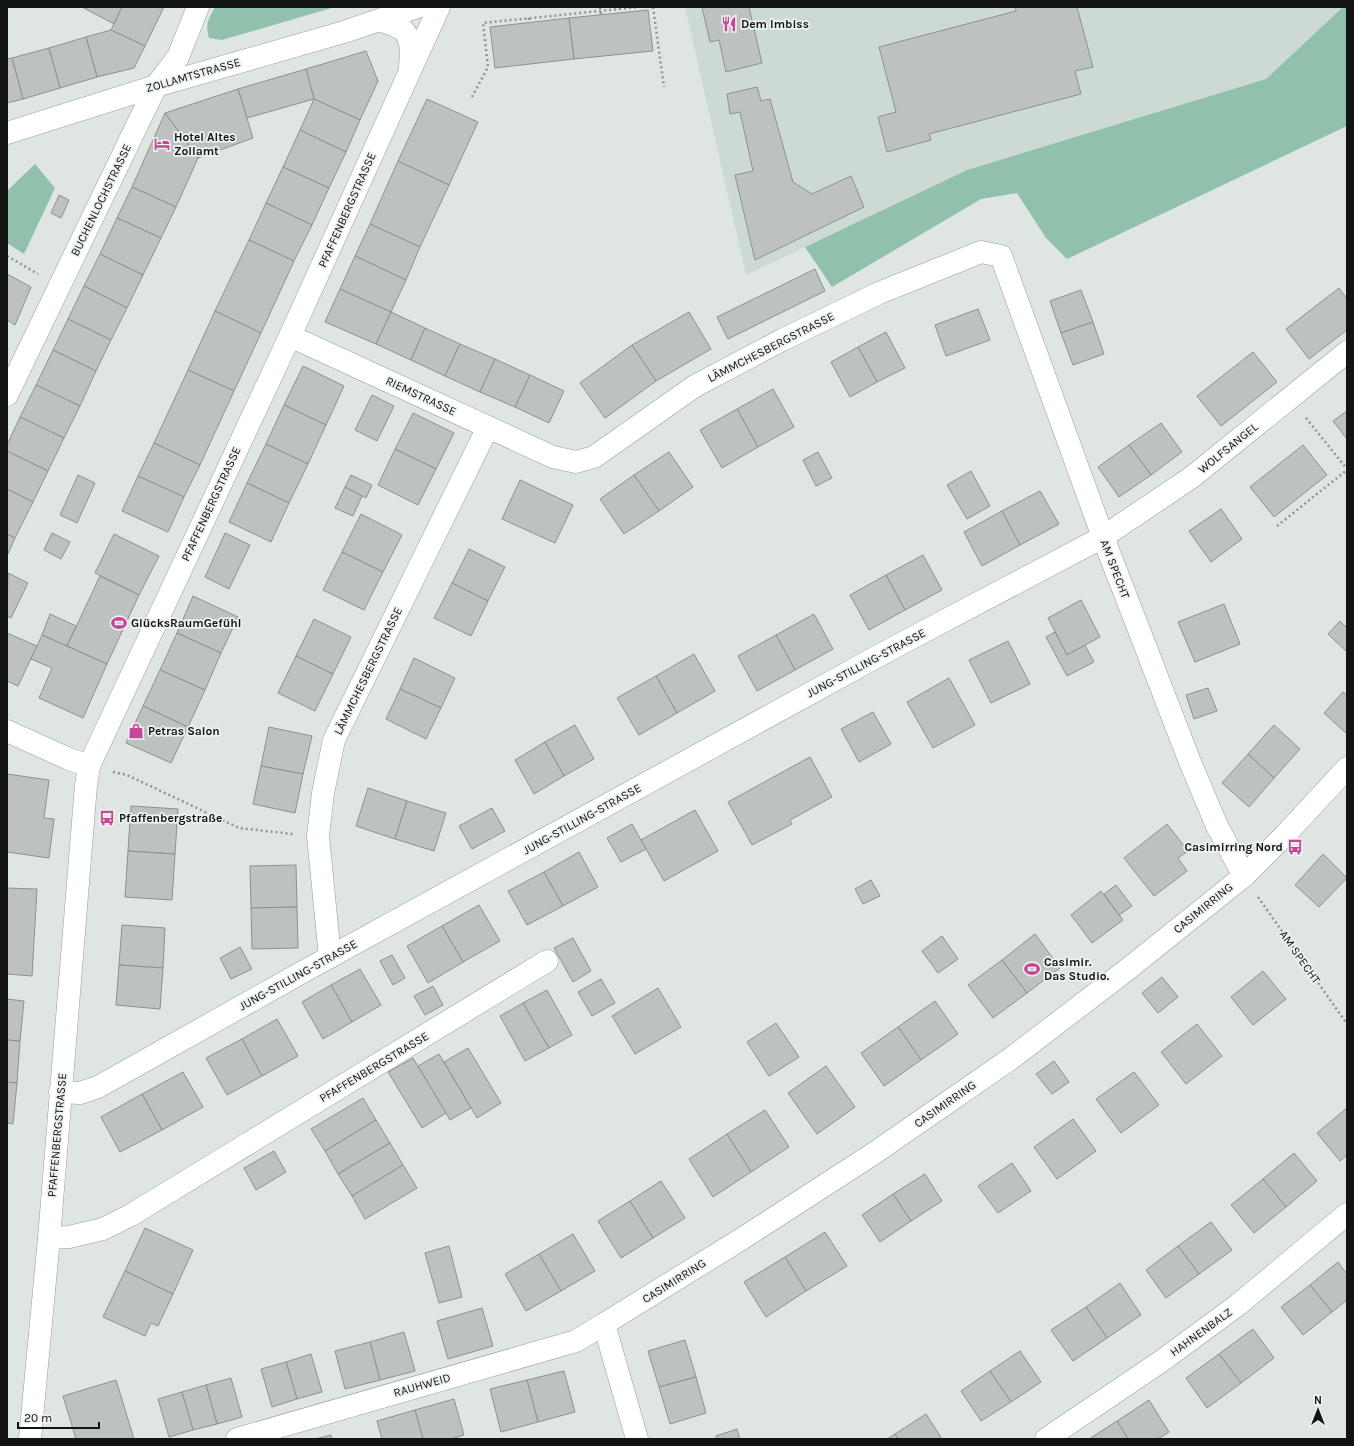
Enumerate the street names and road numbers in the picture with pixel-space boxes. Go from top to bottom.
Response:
street label: ZOLLAMTSTRASSE [144,55,242,95]
street label: BUCHENLOCHSTRASSE [68,142,134,258]
street label: PFAFFENBERGSTRASSE [315,150,379,270]
street label: LÄMMCHESBERGSTRASSE [705,309,837,385]
street label: RIEMSTRASSE [383,374,459,418]
street label: WOLFSANGEL [1195,419,1261,476]
street label: PFAFFENBERGSTRASSE [178,445,244,563]
street label: AM SPECHT [1097,538,1133,600]
street label: LÄMMCHESBERGSTRASSE [331,605,405,737]
street label: JUNG-STILLING-STRASSE [804,626,928,700]
street label: JUNG-STILLING-STRASSE [521,781,643,857]
street label: CASIMIRRING [1170,880,1236,936]
street label: AM SPECHT [1277,928,1323,986]
street label: JUNG-STILLING-STRASSE [237,937,359,1013]
street label: PFAFFENBERGSTRASSE [317,1029,431,1105]
street label: PFAFFENBERGSTRASSE [45,1072,69,1198]
street label: CASIMIRRING [911,1078,979,1130]
street label: CASIMIRRING [640,1256,708,1306]
street label: HAHNENBALZ [1167,1305,1235,1359]
street label: RAUHWEID [392,1370,452,1400]

